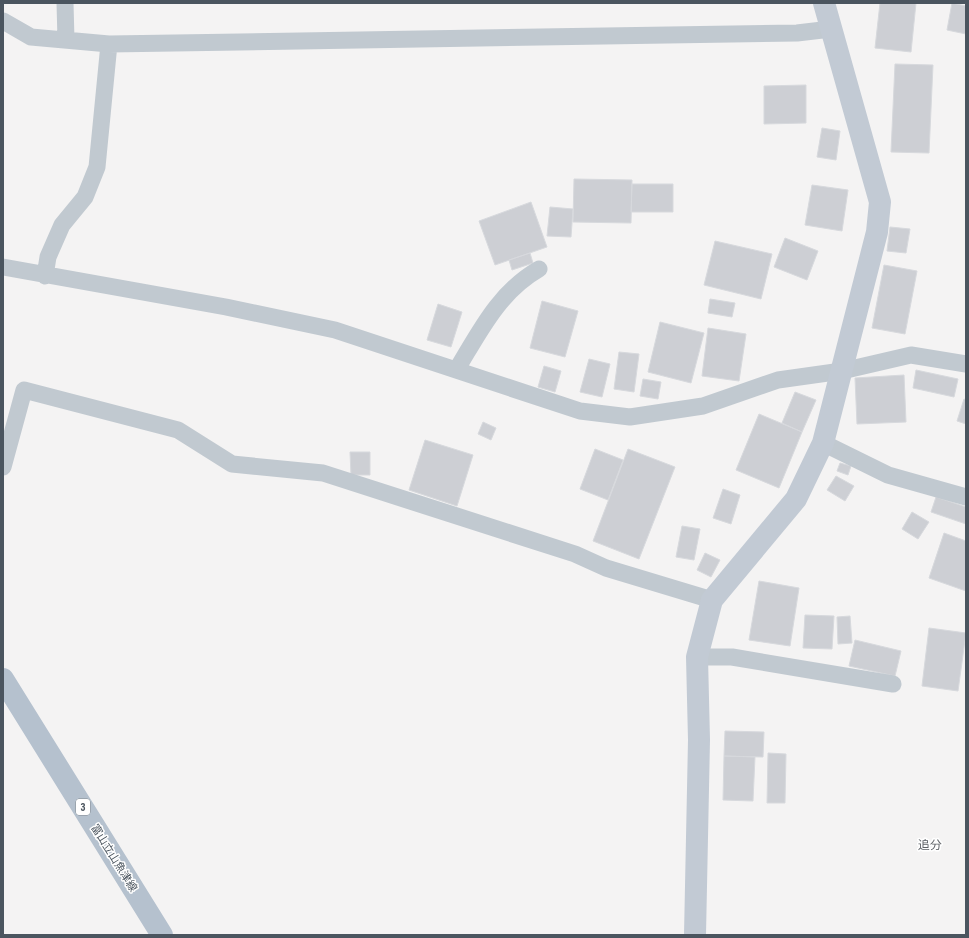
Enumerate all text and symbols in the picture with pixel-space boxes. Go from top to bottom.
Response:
road number: 3 [76,799,90,815]
street label: 富山立山魚津線 [88,822,140,894]
district label: 追分 [918,838,942,852]

